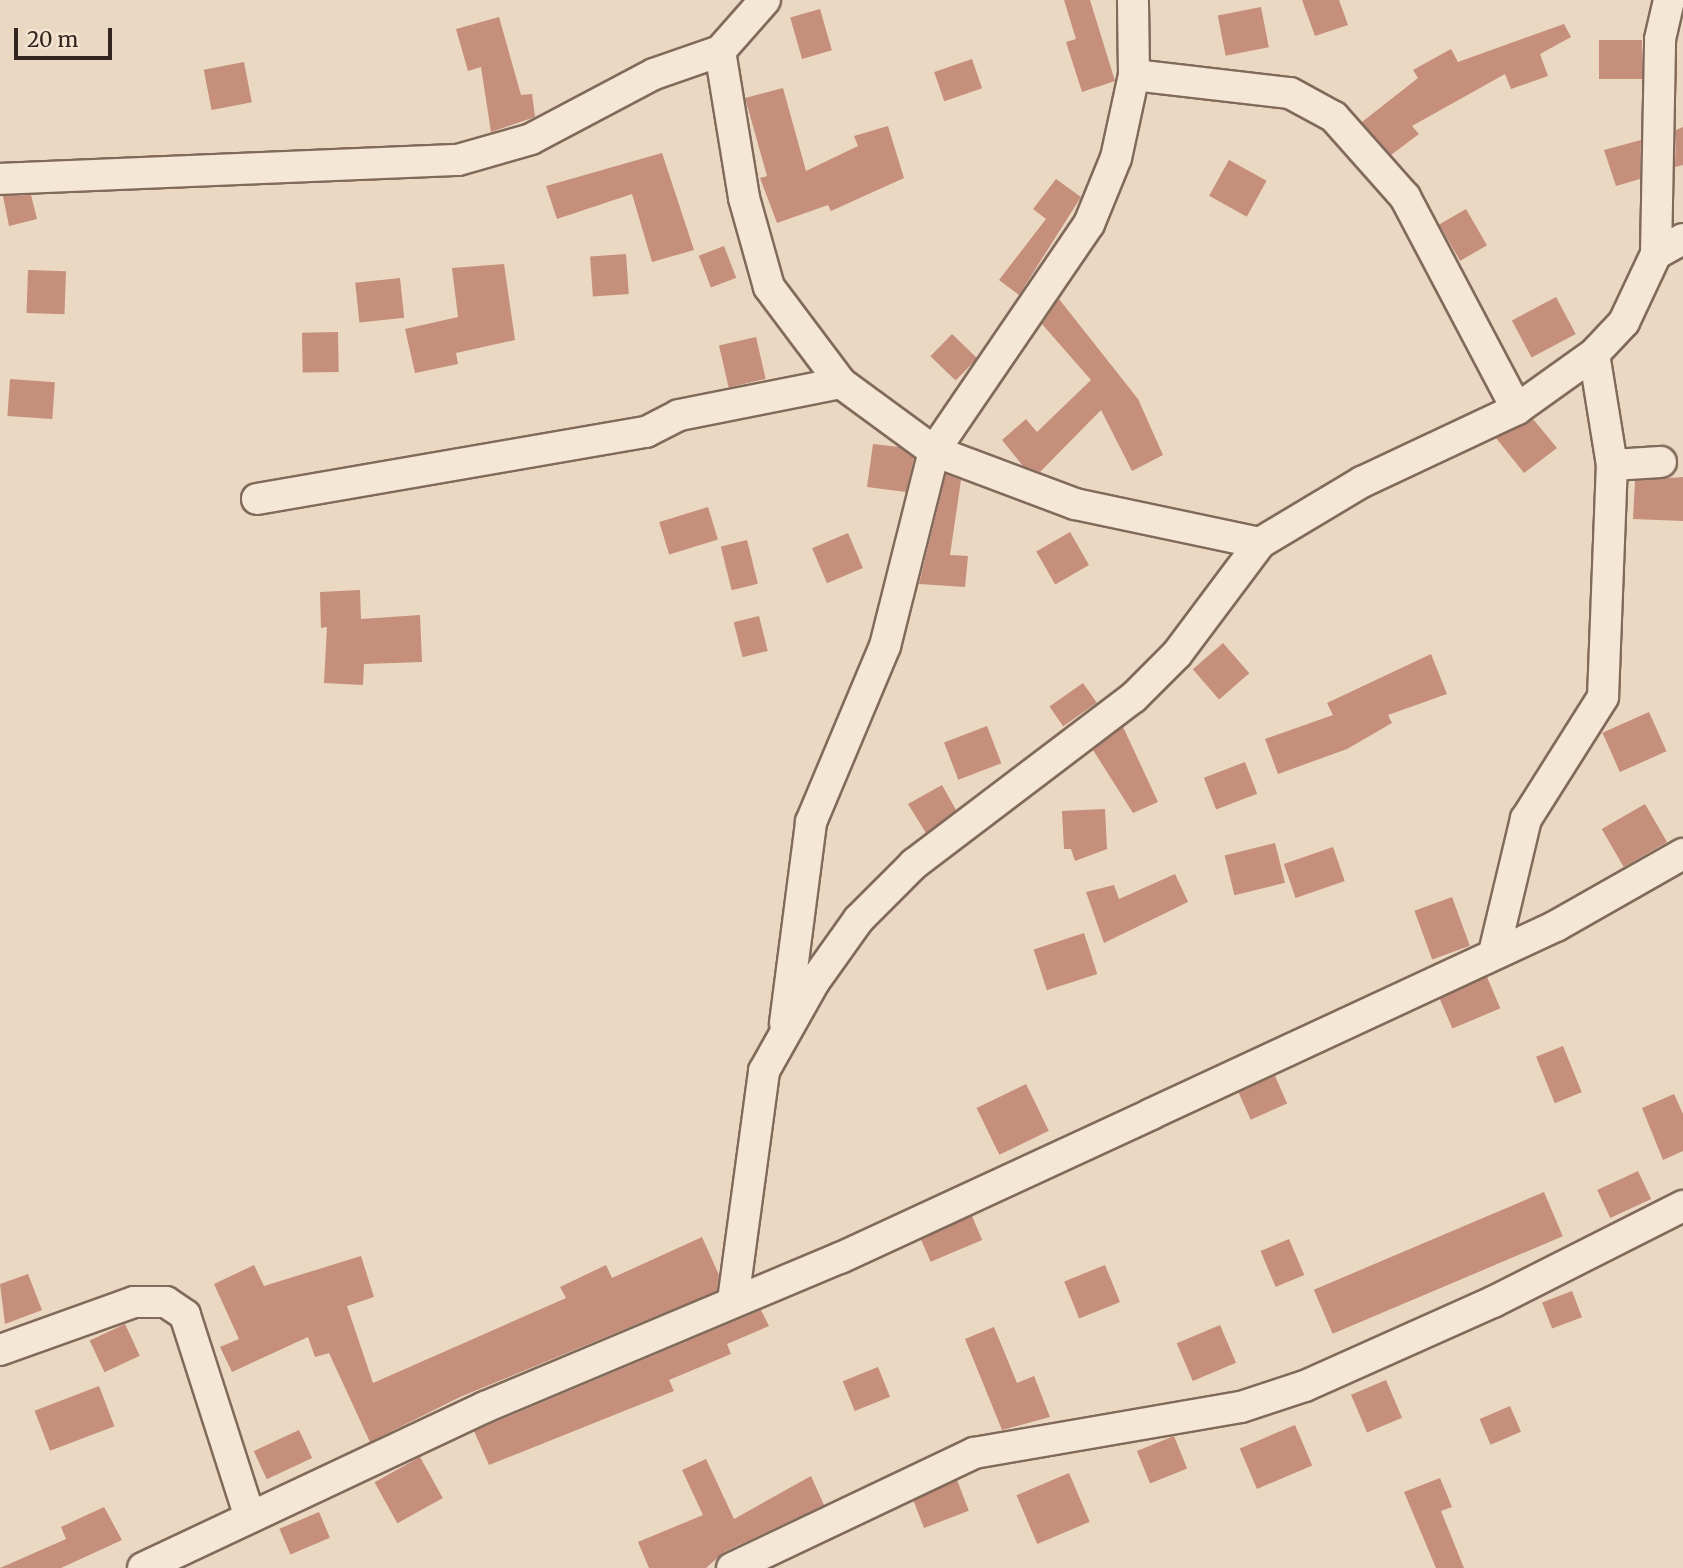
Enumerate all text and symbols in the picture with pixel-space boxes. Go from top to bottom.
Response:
scale bar [18,14,116,58]
text: 20 m [27,26,78,53]

